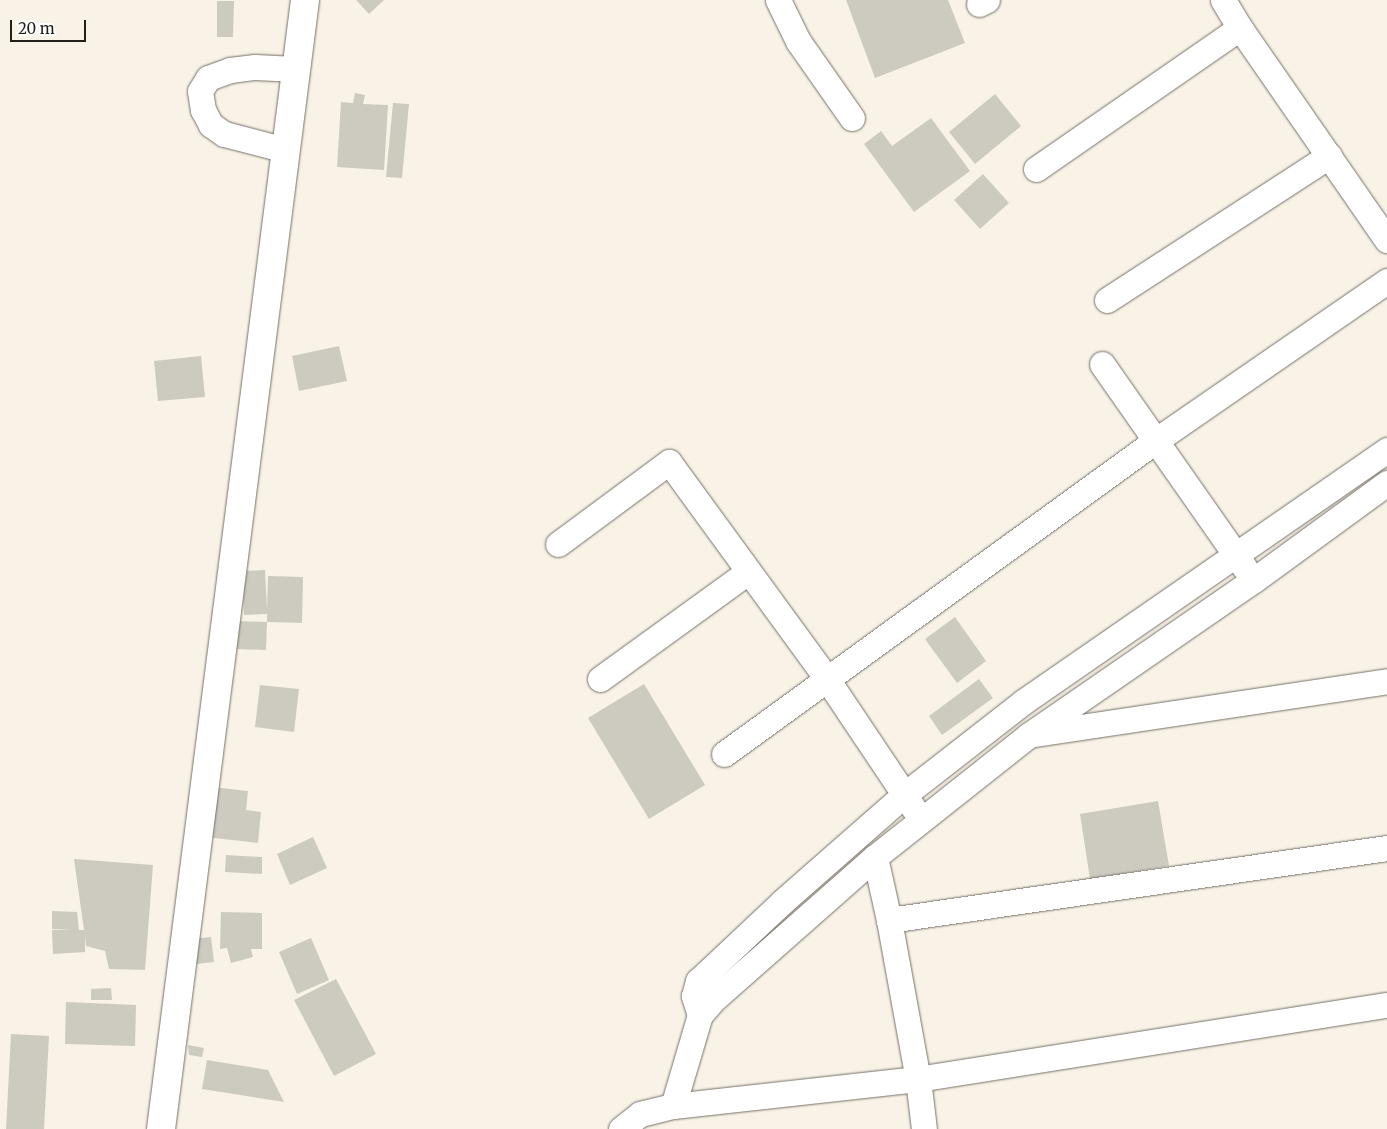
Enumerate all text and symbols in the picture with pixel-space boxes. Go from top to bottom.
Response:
scale bar [12,10,89,42]
text: 20 m [18,19,55,38]

